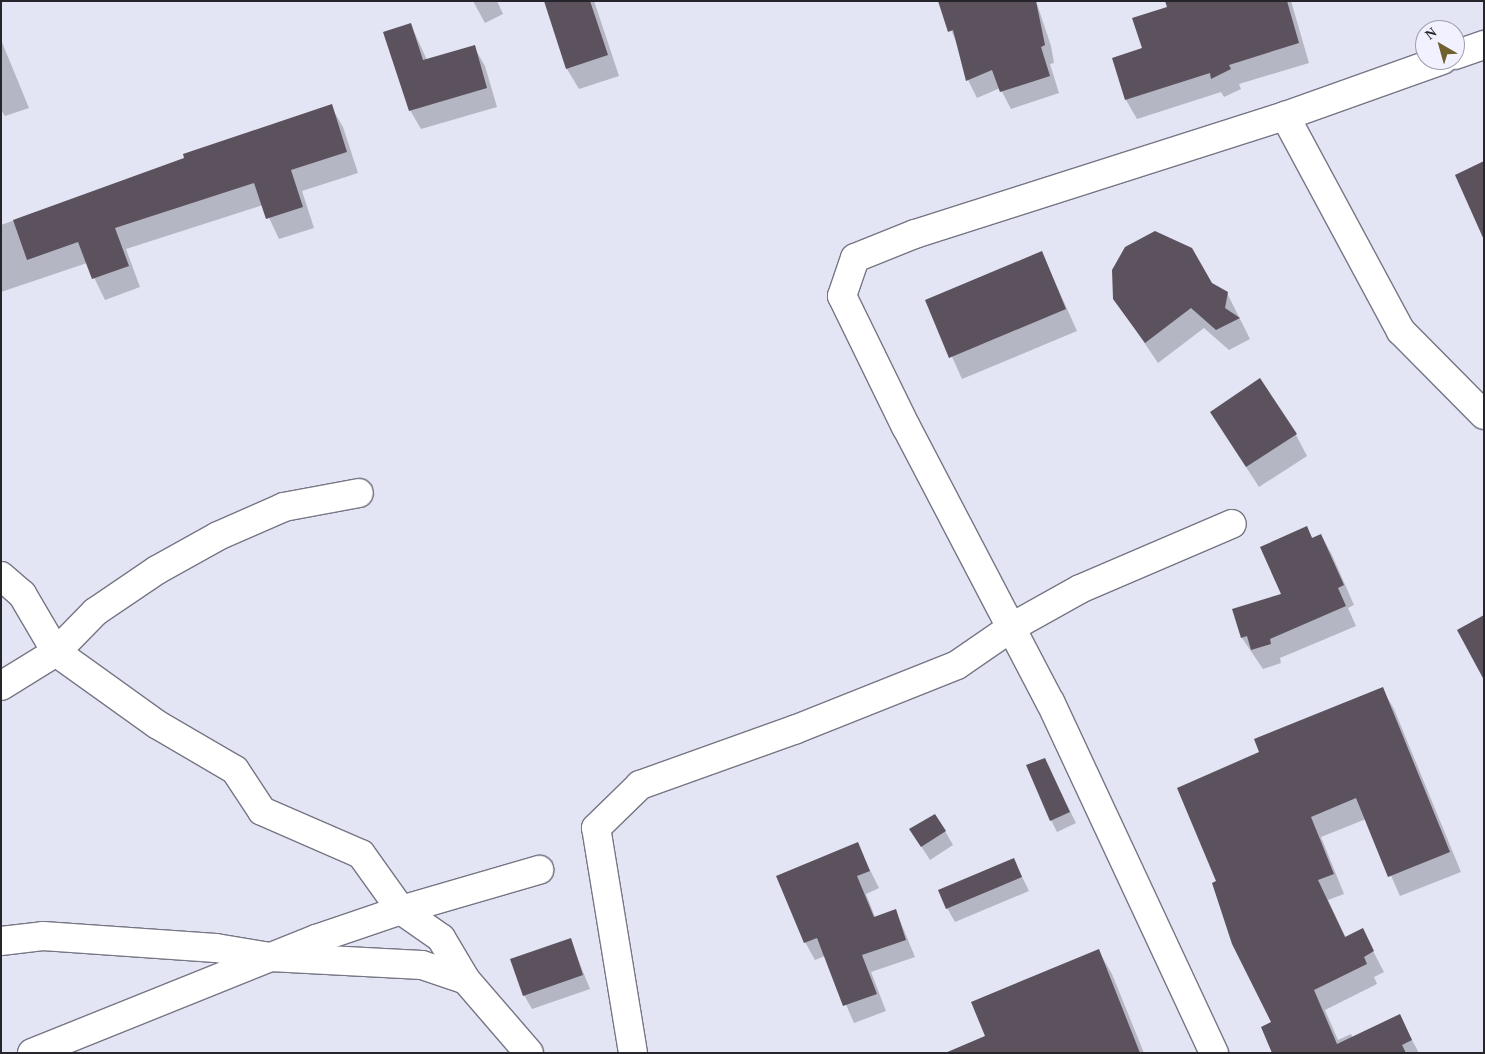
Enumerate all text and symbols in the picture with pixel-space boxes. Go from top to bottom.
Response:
north arrow [1415,20,1465,70]
text: N [1422,25,1440,43]

